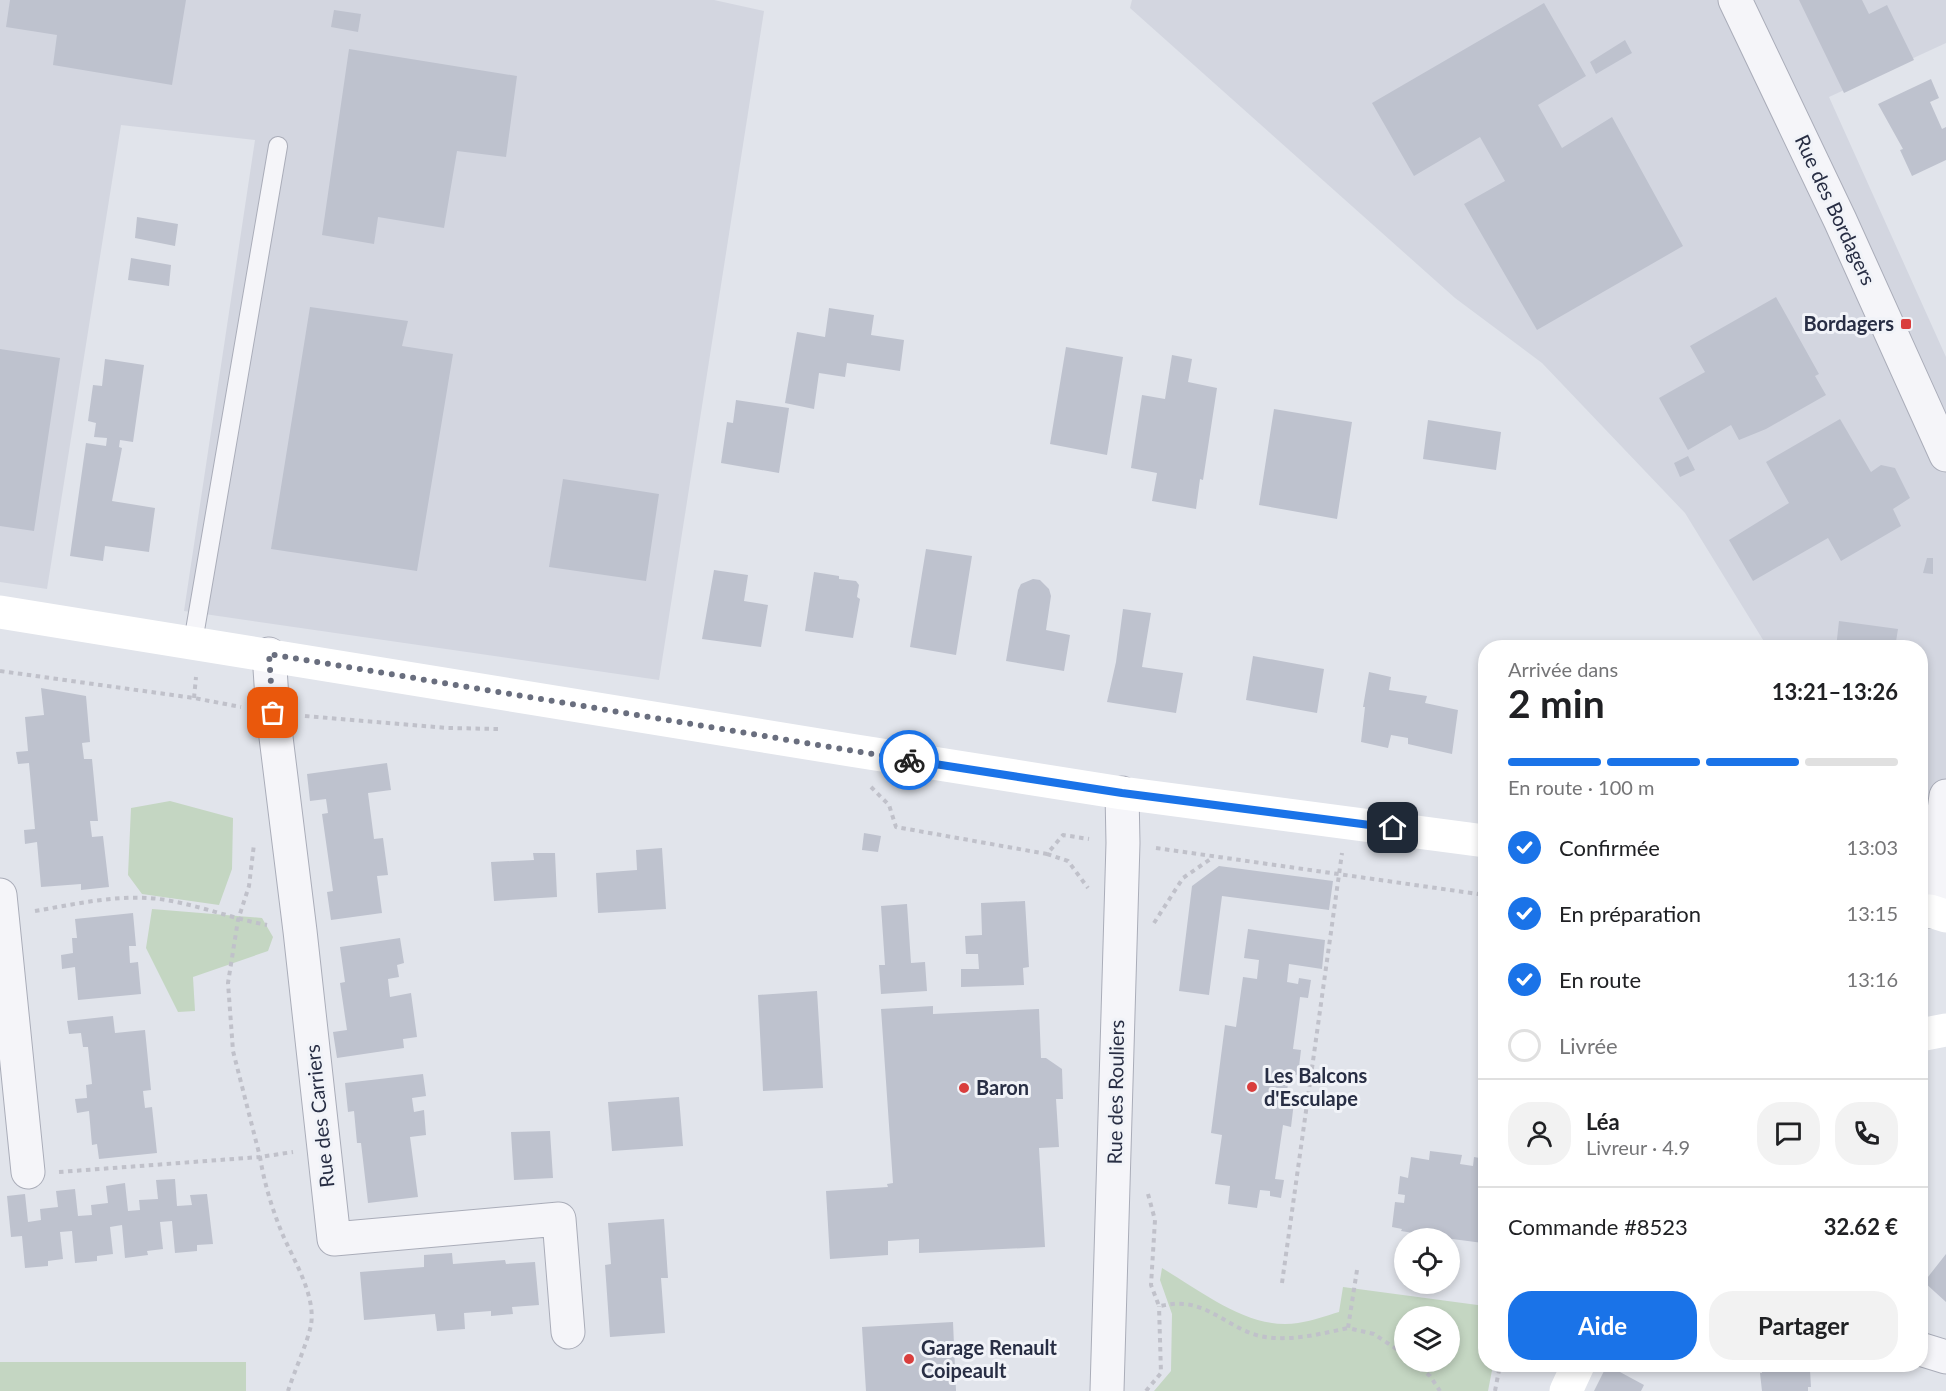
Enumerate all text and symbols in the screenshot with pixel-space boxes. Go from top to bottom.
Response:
street label: Rue des Bordagers [1791,130,1881,289]
place label: Bordagers [1804,311,1894,335]
marker: Bordagers [1899,317,1913,331]
text: Arrivée dans [1508,657,1618,681]
text: 13:21–13:26 [1772,678,1898,705]
text: 2 min [1508,680,1605,726]
pin [247,687,298,738]
icon: bag [256,696,289,729]
courier [879,730,939,790]
icon: bike [893,744,926,777]
text: En route · 100 m [1508,775,1654,799]
pin [1367,802,1418,853]
icon: home [1376,811,1409,844]
icon: check [1508,831,1541,864]
text: Confirmée [1559,834,1660,861]
text: 13:03 [1847,835,1898,859]
icon: check [1508,897,1541,930]
text: En préparation [1559,900,1701,927]
text: 13:15 [1847,901,1898,925]
icon: check [1508,963,1541,996]
text: En route [1559,966,1641,993]
text: 13:16 [1847,967,1898,991]
street label: Rue des Rouliers [1102,1019,1128,1165]
text: Livrée [1559,1032,1618,1059]
street label: Rue des Carriers [300,1043,338,1189]
place label: Les Balcons d'Esculape [1264,1063,1368,1110]
place label: Baron [976,1075,1029,1099]
marker: Les Balcons d'Esculape [1245,1080,1259,1094]
marker: Baron [957,1081,971,1095]
button: person [1508,1102,1571,1165]
button: chat [1757,1102,1820,1165]
button: phone [1835,1102,1898,1165]
text: Léa [1586,1108,1620,1135]
text: Livreur · 4.9 [1586,1135,1690,1159]
text: Commande #8523 [1508,1213,1688,1240]
text: 32.62 € [1824,1213,1898,1240]
map controls [1394,1228,1460,1372]
button: locate [1394,1228,1460,1294]
button: Aide [1508,1291,1697,1360]
button: Partager [1709,1291,1898,1360]
button: layers [1394,1306,1460,1372]
place label: Garage Renault Coipeault [921,1335,1058,1382]
marker: Garage Renault Coipeault [902,1352,916,1366]

